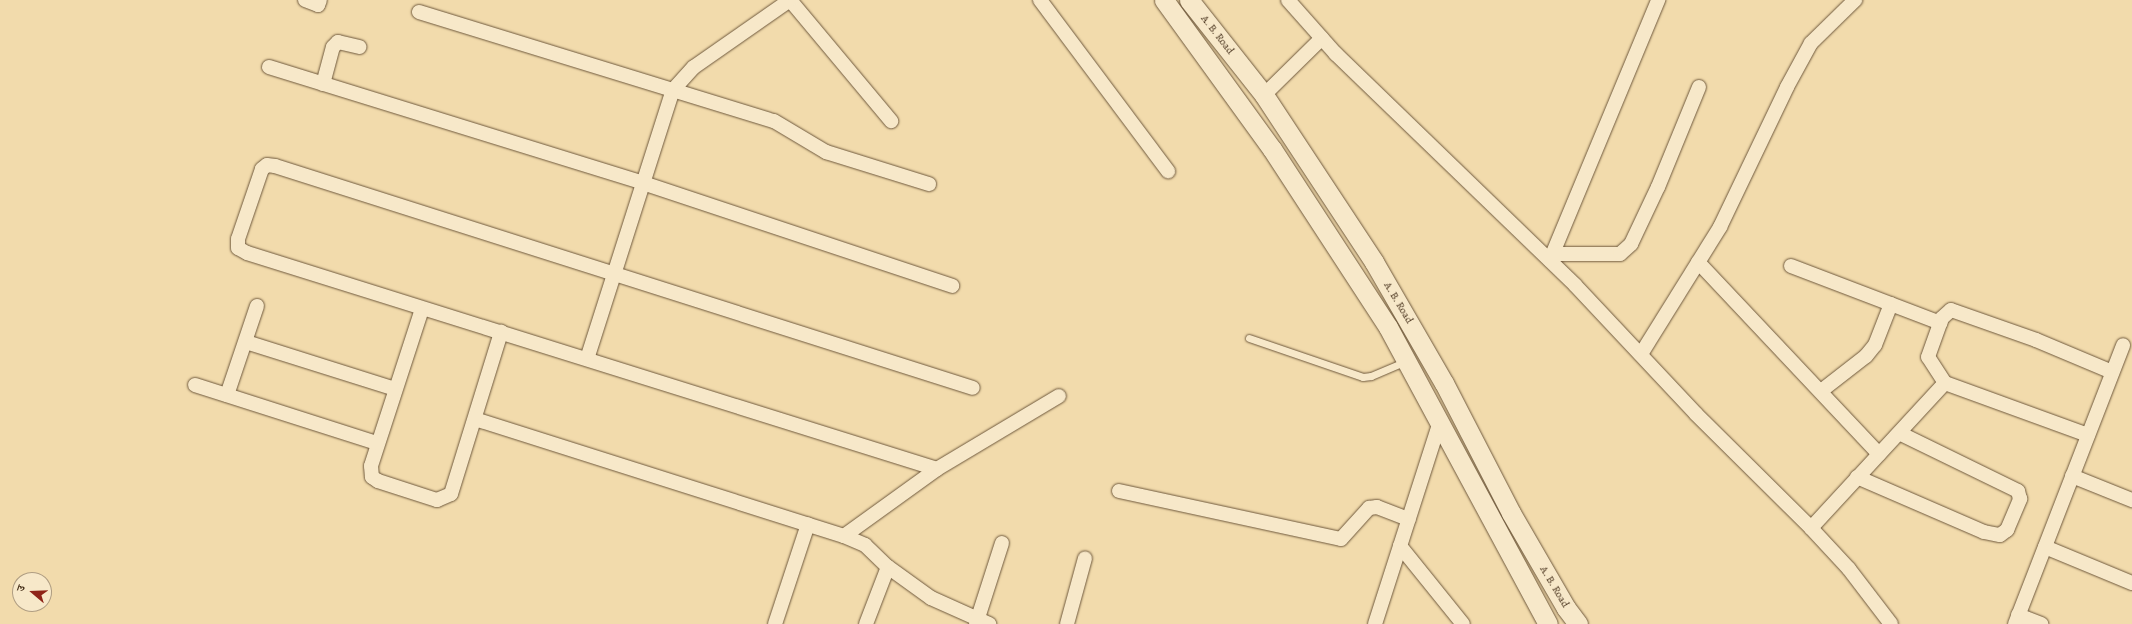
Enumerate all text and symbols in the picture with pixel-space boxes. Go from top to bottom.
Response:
street label: A. B. Road [1197,13,1237,57]
street label: A. B. Road [1380,280,1416,326]
street label: A. B. Road [1536,564,1572,610]
north arrow [12,572,52,612]
text: उ [13,583,29,593]

